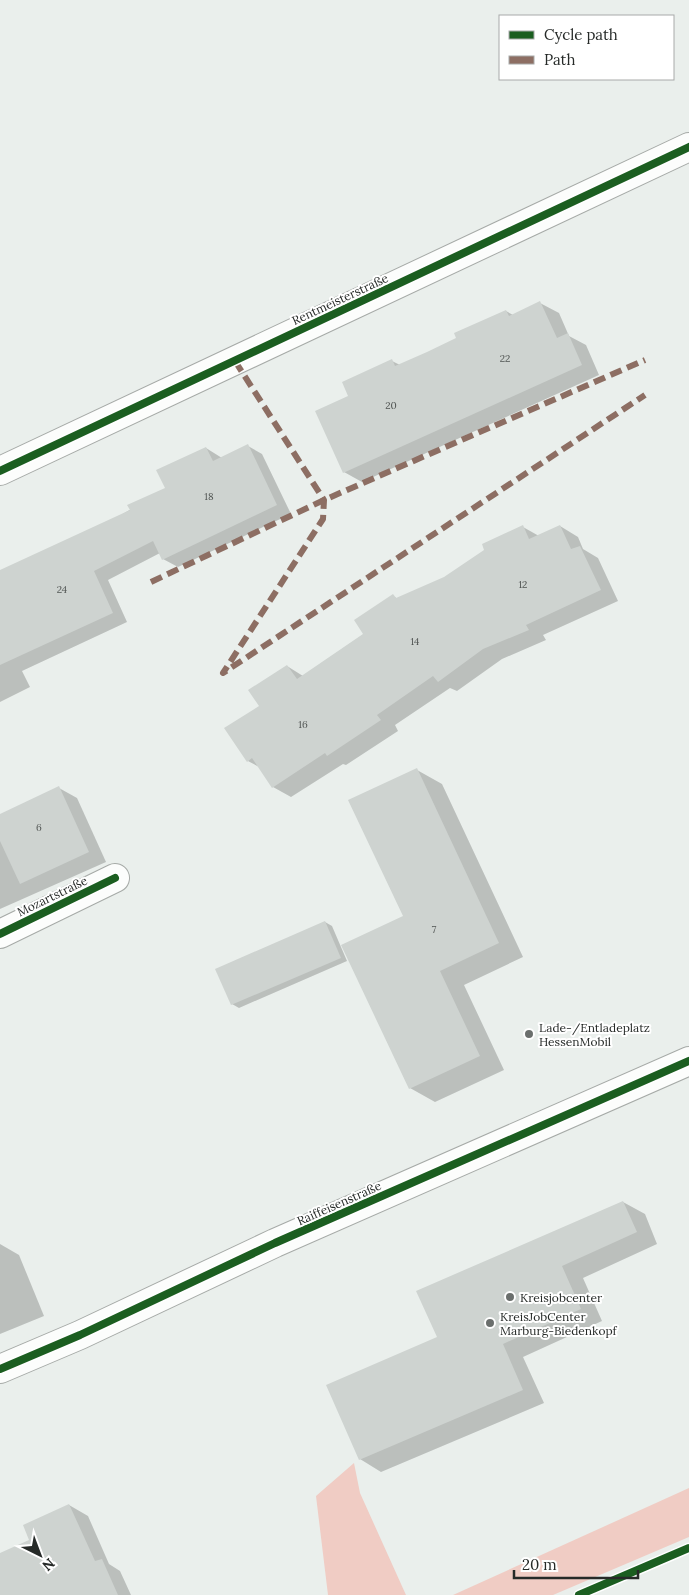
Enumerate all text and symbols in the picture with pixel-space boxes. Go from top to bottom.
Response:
legend [499,15,674,80]
text: Cycle path [544,25,618,44]
text: Path [544,50,575,69]
street label: Rentmeisterstraße [289,270,391,328]
house number: 22 [500,352,510,365]
house number: 20 [385,399,397,412]
house number: 18 [204,490,214,503]
house number: 12 [518,578,528,591]
house number: 24 [57,583,68,596]
house number: 14 [410,635,420,648]
house number: 16 [298,718,308,731]
house number: 6 [36,821,42,834]
street label: Mozartstraße [14,872,90,919]
house number: 7 [432,923,437,936]
place label: Lade-/Entladeplatz HessenMobil [539,1020,650,1049]
marker: Lade-/Entladeplatz HessenMobil [523,1028,535,1040]
street label: Raiffeisenstraße [295,1178,384,1228]
place label: Kreisjobcenter [520,1290,603,1305]
marker: Kreisjobcenter [504,1291,516,1303]
place label: KreisJobCenter Marburg-Biedenkopf [500,1309,618,1338]
marker: KreisJobCenter Marburg-Biedenkopf [484,1317,496,1329]
north arrow [15,1530,65,1580]
scale bar [514,1548,638,1580]
text: N [39,1554,59,1575]
text: 20 m [522,1555,557,1574]

